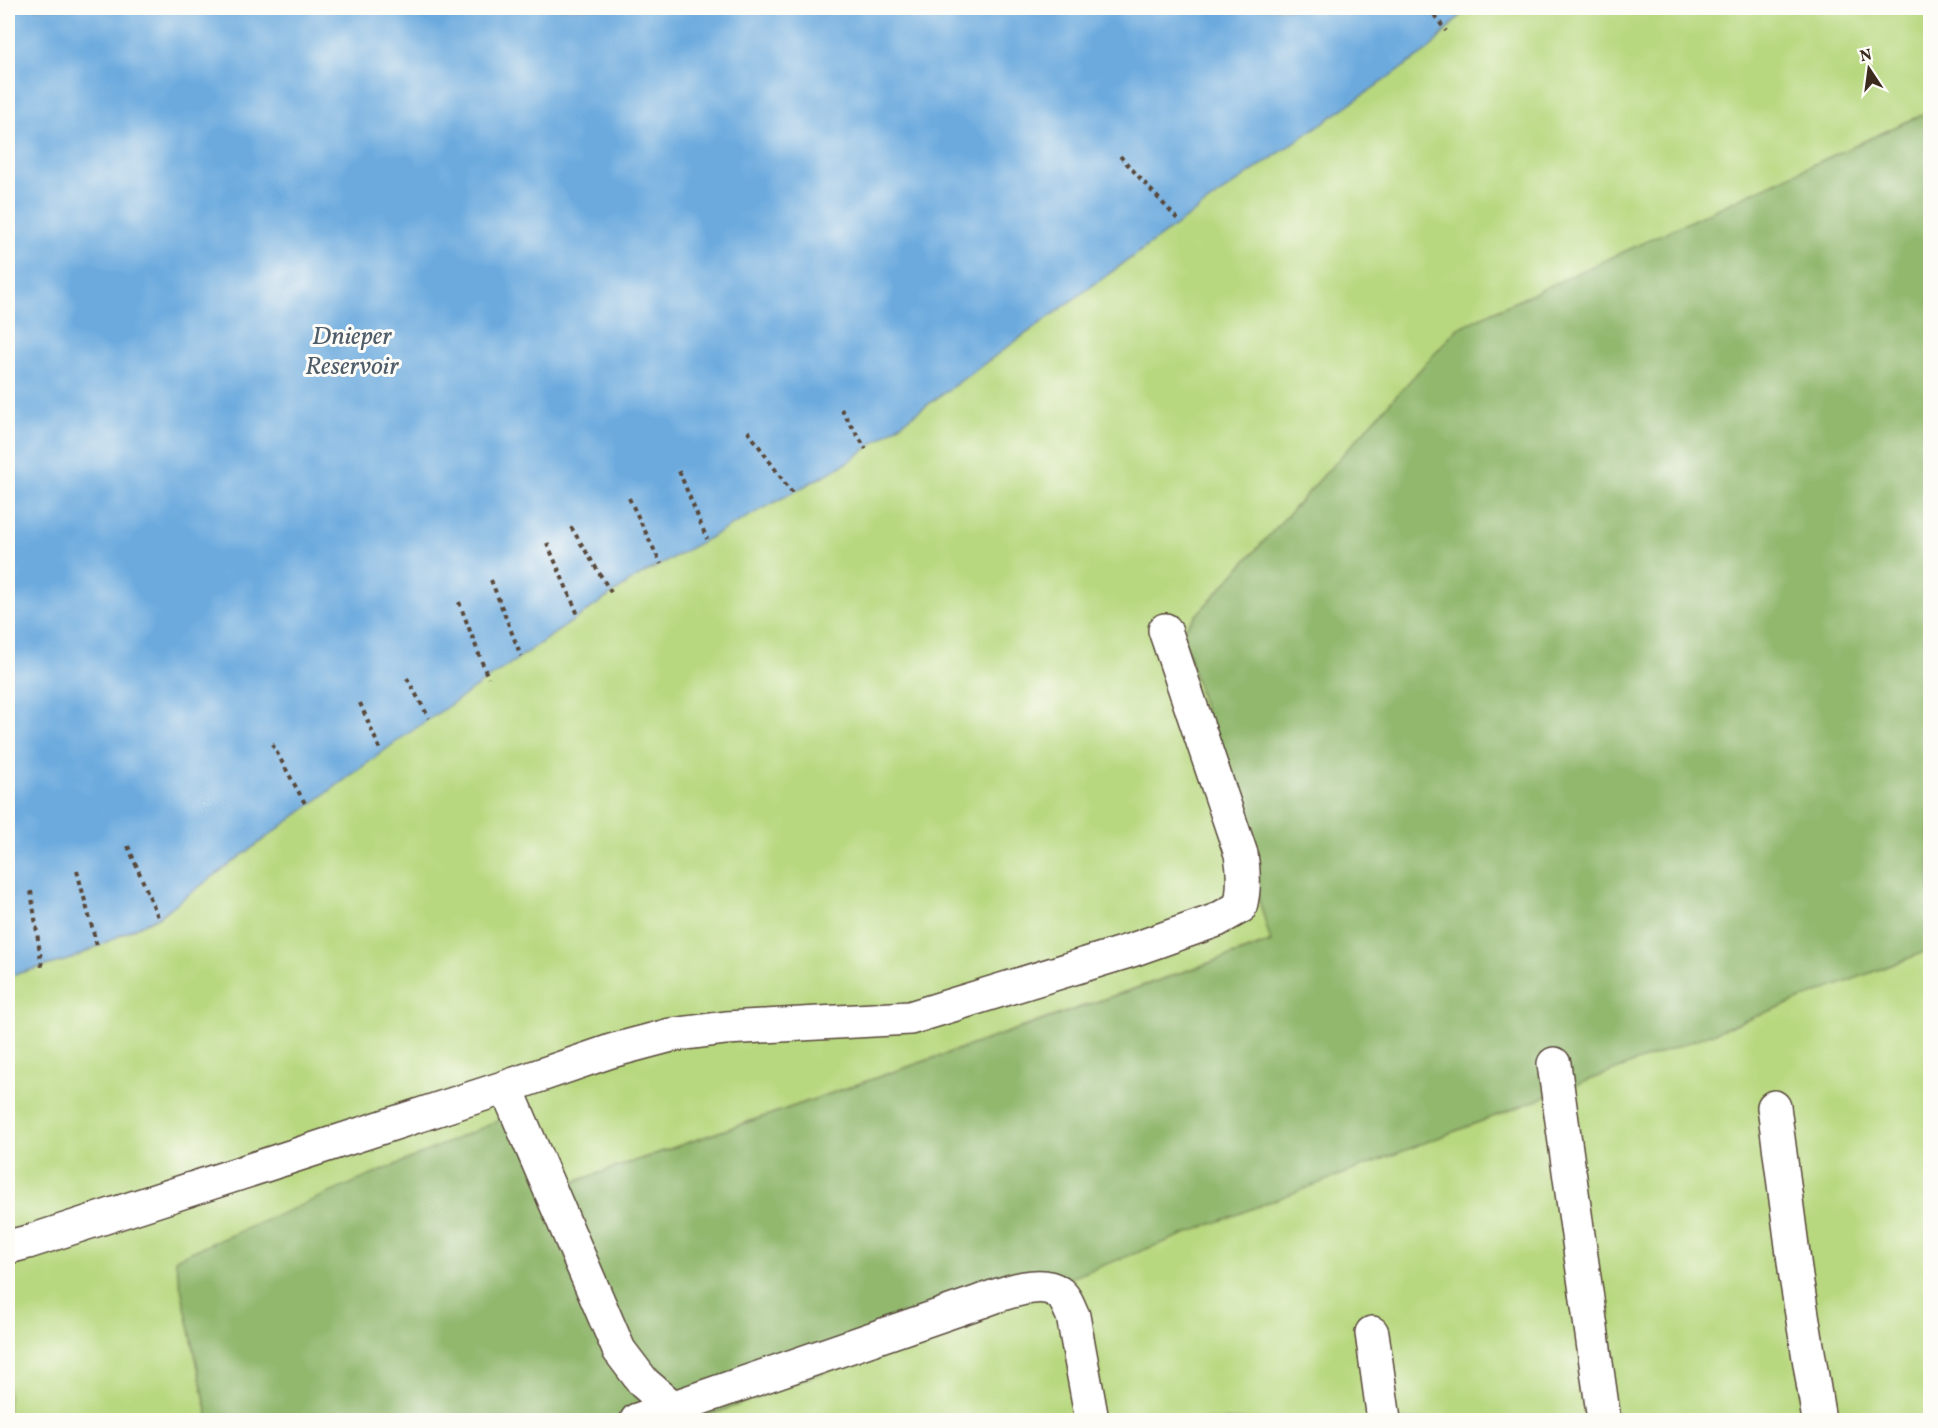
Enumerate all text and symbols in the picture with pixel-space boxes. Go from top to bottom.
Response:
north arrow [1839,39,1899,99]
text: N [1858,44,1875,68]
water label: Dnieper Reservoir [305,319,399,385]

